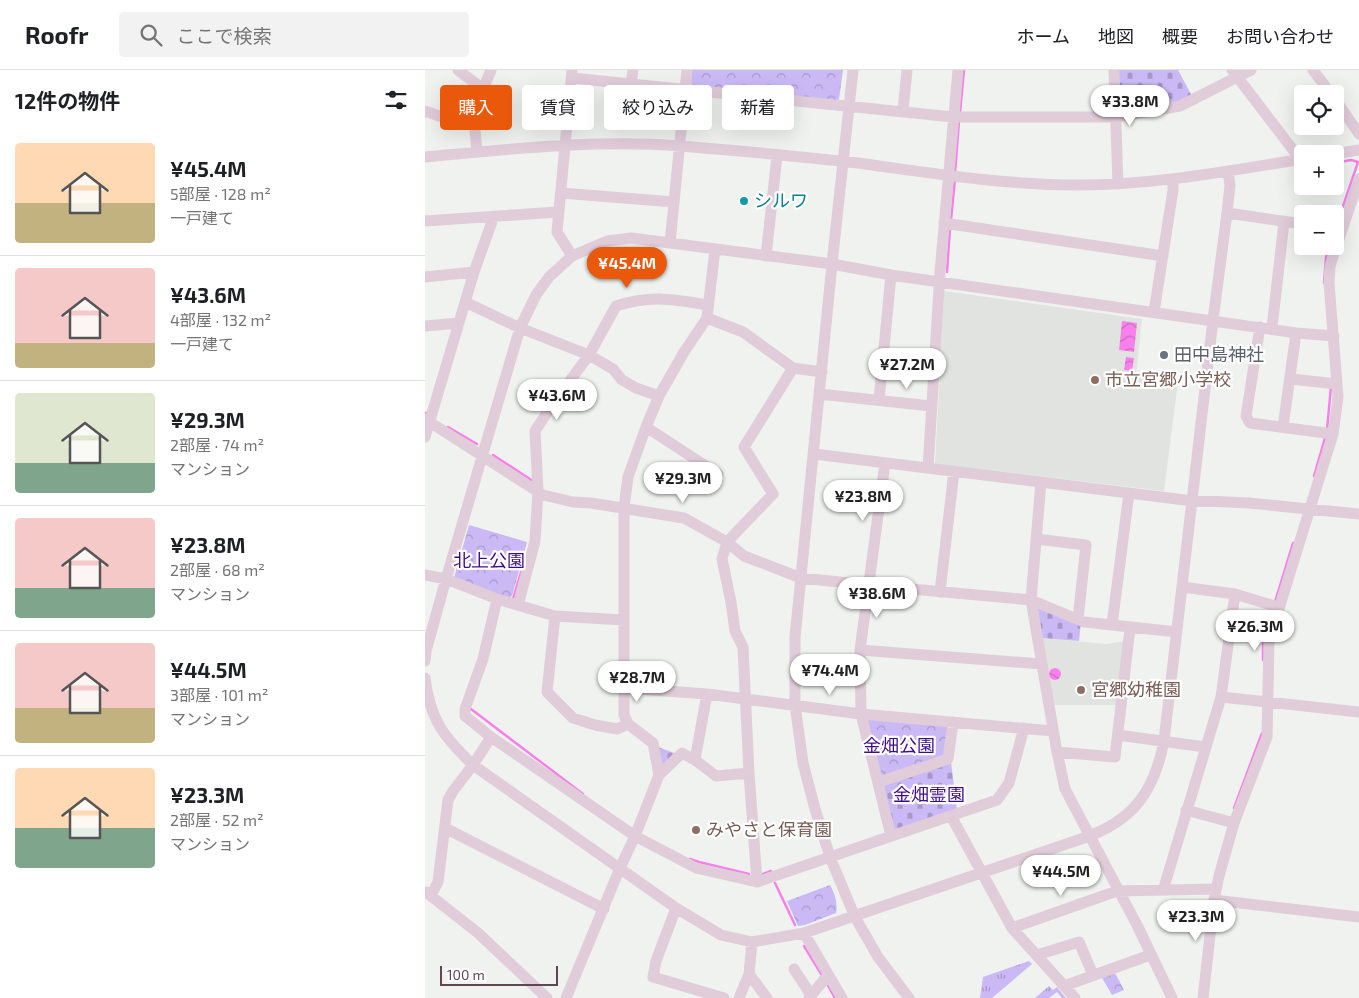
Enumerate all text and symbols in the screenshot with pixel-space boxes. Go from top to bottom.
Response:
search box [119,12,469,57]
text: Roofr [25,20,89,49]
icon: search [137,21,165,49]
text: ここで検索 [177,24,272,47]
text: ホーム [1017,25,1070,47]
text: 地図 [1098,25,1134,47]
text: 概要 [1162,25,1198,47]
text: お問い合わせ [1226,25,1334,47]
chip: 購入 [440,85,512,130]
chip: 賃貸 [522,85,594,130]
chip: 絞り込み [604,85,712,130]
chip: 新着 [722,85,794,130]
pin: ¥33.8M [1089,85,1171,127]
map controls [1294,85,1344,255]
button: locate [1294,85,1344,135]
icon: filters [382,86,410,114]
text: 12件の物件 [15,88,120,113]
text: ¥33.8M [1101,91,1159,110]
button: + [1294,145,1344,195]
text: ¥45.4M [170,156,247,181]
icon: home [55,163,115,223]
text: 5部屋 · 128 m² [170,184,271,203]
place label: シルワ [754,189,808,211]
marker: シルワ [738,195,750,207]
button: − [1294,205,1344,255]
text: 一戸建て [170,208,234,227]
pin: ¥45.4M [586,246,668,289]
text: ¥45.4M [598,253,656,272]
text: ¥43.6M [170,282,246,307]
icon: home [55,288,115,348]
text: 4部屋 · 132 m² [170,310,271,329]
text: 一戸建て [170,334,234,353]
place label: 田中島神社 [1174,343,1264,365]
pin: ¥27.2M [866,348,948,390]
marker: 田中島神社 [1158,349,1170,361]
text: ¥27.2M [879,354,935,373]
place label: 市立宮郷小学校 [1105,368,1231,390]
marker: 市立宮郷小学校 [1089,374,1101,386]
pin: ¥43.6M [516,378,598,421]
text: ¥43.6M [528,385,586,404]
text: ¥29.3M [170,407,245,432]
icon: home [55,413,115,473]
text: 2部屋 · 74 m² [170,435,264,454]
text: マンション [170,459,250,478]
pin: ¥29.3M [642,462,724,504]
text: ¥29.3M [655,468,711,487]
pin: ¥23.8M [822,480,904,522]
text: ¥23.8M [834,486,892,505]
text: ¥23.8M [170,532,245,557]
icon: home [55,538,115,598]
park label: 北上公園 [453,549,525,571]
text: 2部屋 · 68 m² [170,560,265,579]
pin: ¥38.6M [836,576,918,619]
text: ¥38.6M [848,583,906,602]
text: マンション [170,584,250,603]
pin: ¥26.3M [1214,610,1296,652]
text: ¥26.3M [1227,616,1283,635]
pin: ¥74.4M [789,654,871,696]
text: ¥44.5M [170,657,247,682]
pin: ¥28.7M [596,660,678,703]
text: ¥74.4M [801,660,859,679]
icon: home [55,663,115,723]
text: ¥28.7M [609,667,665,686]
place label: 宮郷幼稚園 [1091,678,1181,700]
marker: 宮郷幼稚園 [1075,684,1087,696]
text: 3部屋 · 101 m² [170,685,268,704]
text: マンション [170,709,250,728]
park label: 金畑公園 [863,734,935,756]
text: ¥23.3M [170,782,244,807]
park label: 金畑霊園 [893,783,965,805]
icon: home [55,788,115,848]
text: 2部屋 · 52 m² [170,810,264,829]
place label: みやさと保育園 [706,818,832,840]
marker: みやさと保育園 [690,824,702,836]
text: マンション [170,834,250,853]
pin: ¥44.5M [1020,854,1102,897]
text: ¥44.5M [1032,861,1090,880]
pin: ¥23.3M [1155,900,1237,942]
text: ¥23.3M [1168,906,1224,925]
scale bar [440,963,557,986]
text: 100 m [447,966,485,983]

